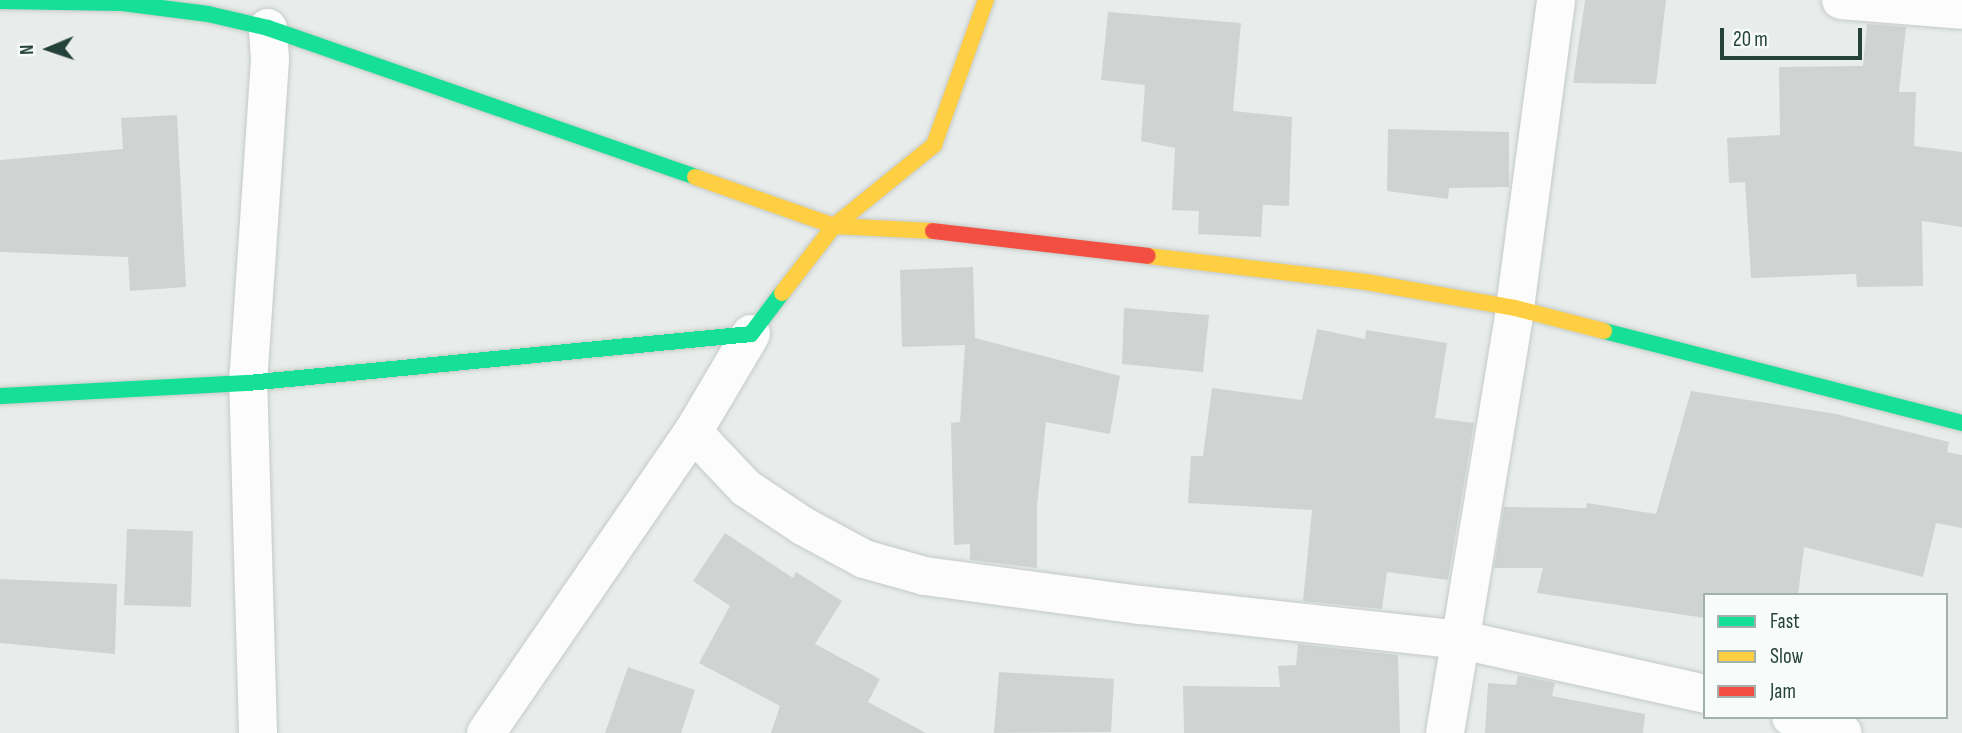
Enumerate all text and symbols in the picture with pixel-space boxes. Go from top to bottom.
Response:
north arrow [14,14,84,84]
scale bar [1724,14,1866,58]
text: 20 m [1733,27,1768,52]
text: N [16,44,39,55]
legend [1703,593,1948,719]
text: Fast [1770,609,1800,634]
text: Slow [1770,644,1803,669]
text: Jam [1770,679,1796,704]

